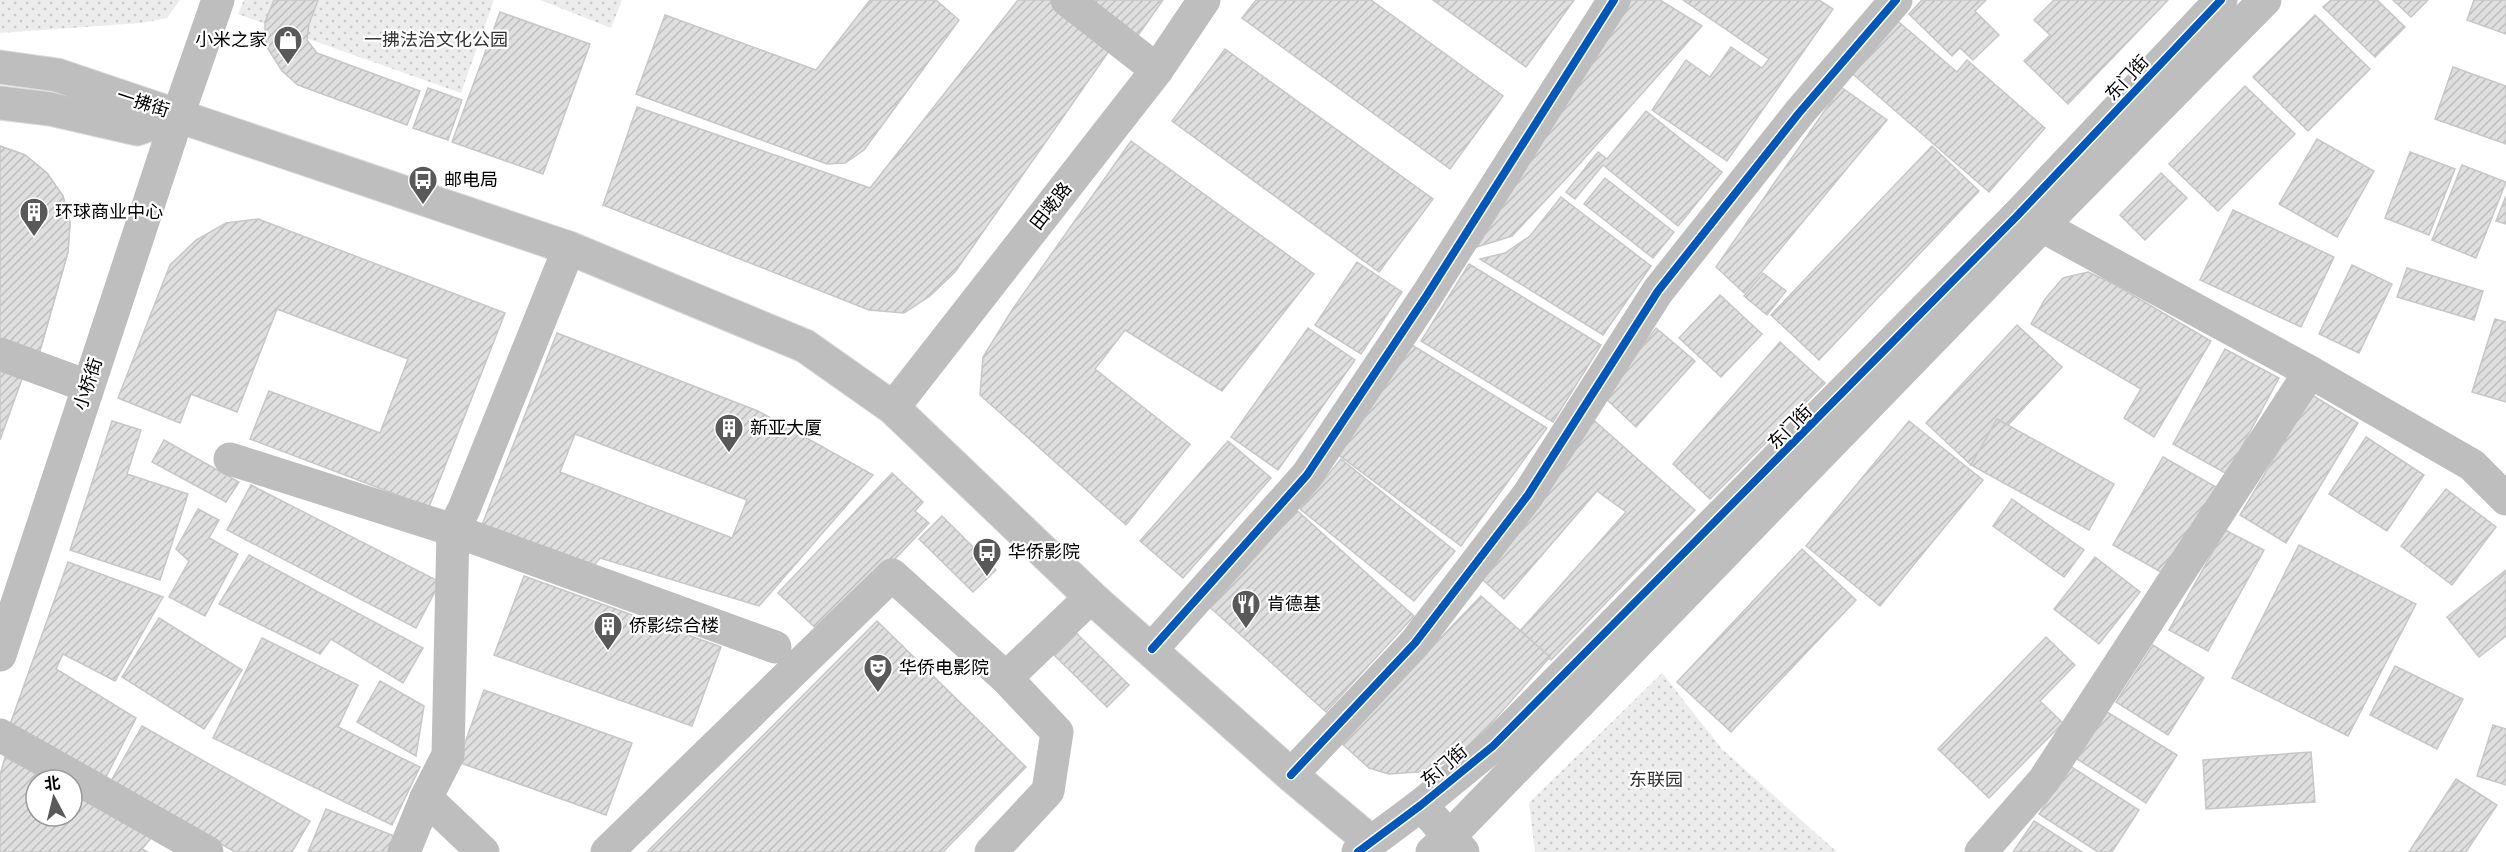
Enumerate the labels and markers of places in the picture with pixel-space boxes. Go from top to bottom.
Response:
shop icon: 小米之家 [272,24,304,66]
place label: 小米之家 [195,29,267,51]
bus stop icon: 邮电局 [407,164,439,206]
place label: 邮电局 [444,169,498,191]
building icon: 环球商业中心 [18,196,50,238]
place label: 环球商业中心 [55,201,163,223]
building icon: 新亚大厦 [713,412,745,454]
place label: 新亚大厦 [750,417,822,439]
bus stop icon: 华侨影院 [971,536,1003,578]
place label: 华侨影院 [1008,541,1080,563]
restaurant icon: 肯德基 [1230,588,1262,630]
place label: 肯德基 [1267,593,1321,615]
building icon: 侨影综合楼 [592,610,624,652]
place label: 侨影综合楼 [629,615,719,637]
theatre icon: 华侨电影院 [862,652,894,694]
place label: 华侨电影院 [899,657,989,679]

